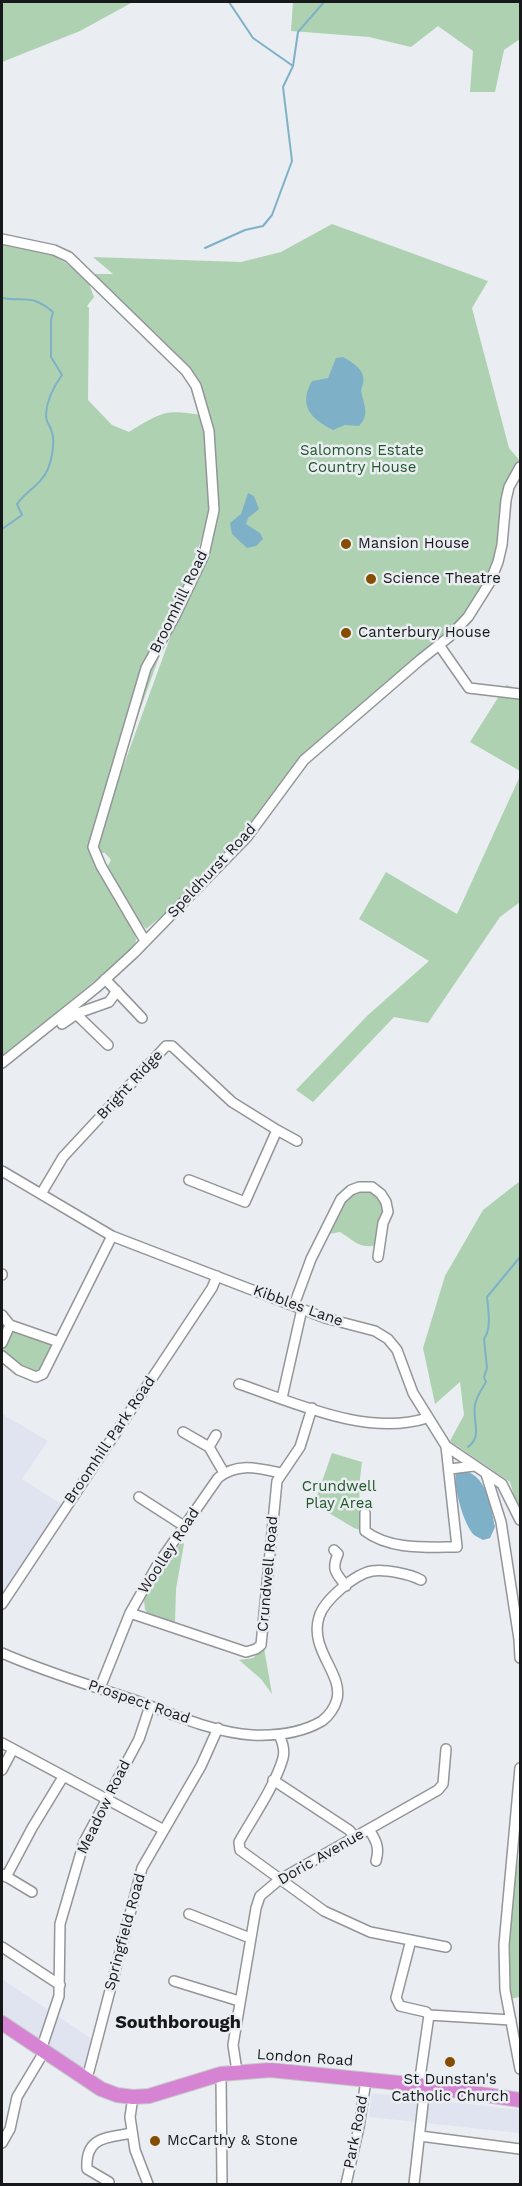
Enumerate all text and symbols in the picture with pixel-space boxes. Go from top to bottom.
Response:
park label: Salomons Estate Country House [300,442,424,477]
place label: Mansion House [358,535,469,553]
marker: Mansion House [339,537,353,551]
street label: Broomhill Road [146,548,212,656]
place label: Science Theatre [383,570,501,588]
marker: Science Theatre [364,572,378,586]
place label: Canterbury House [358,624,490,642]
marker: Canterbury House [339,626,353,640]
street label: Speldhurst Road [164,820,260,922]
street label: Bright Ridge [93,1047,167,1123]
street label: Kibbles Lane [251,1281,345,1331]
street label: Broomhill Park Road [61,1373,159,1507]
park label: Crundwell Play Area [302,1478,376,1513]
street label: Woolley Road [135,1505,203,1597]
street label: Crundwell Road [254,1515,282,1633]
street label: Prospect Road [86,1676,192,1728]
street label: Meadow Road [73,1757,135,1857]
street label: Doric Avenue [275,1825,367,1889]
street label: Springfield Road [101,1871,149,1993]
district label: Southborough [115,2012,241,2034]
street label: London Road [256,2046,354,2070]
marker: St Dunstan's Catholic Church [443,2055,457,2069]
place label: St Dunstan's Catholic Church [391,2071,509,2106]
street label: Park Road [340,2094,372,2170]
place label: McCarthy & Stone [167,2132,298,2150]
marker: McCarthy & Stone [148,2134,162,2148]

